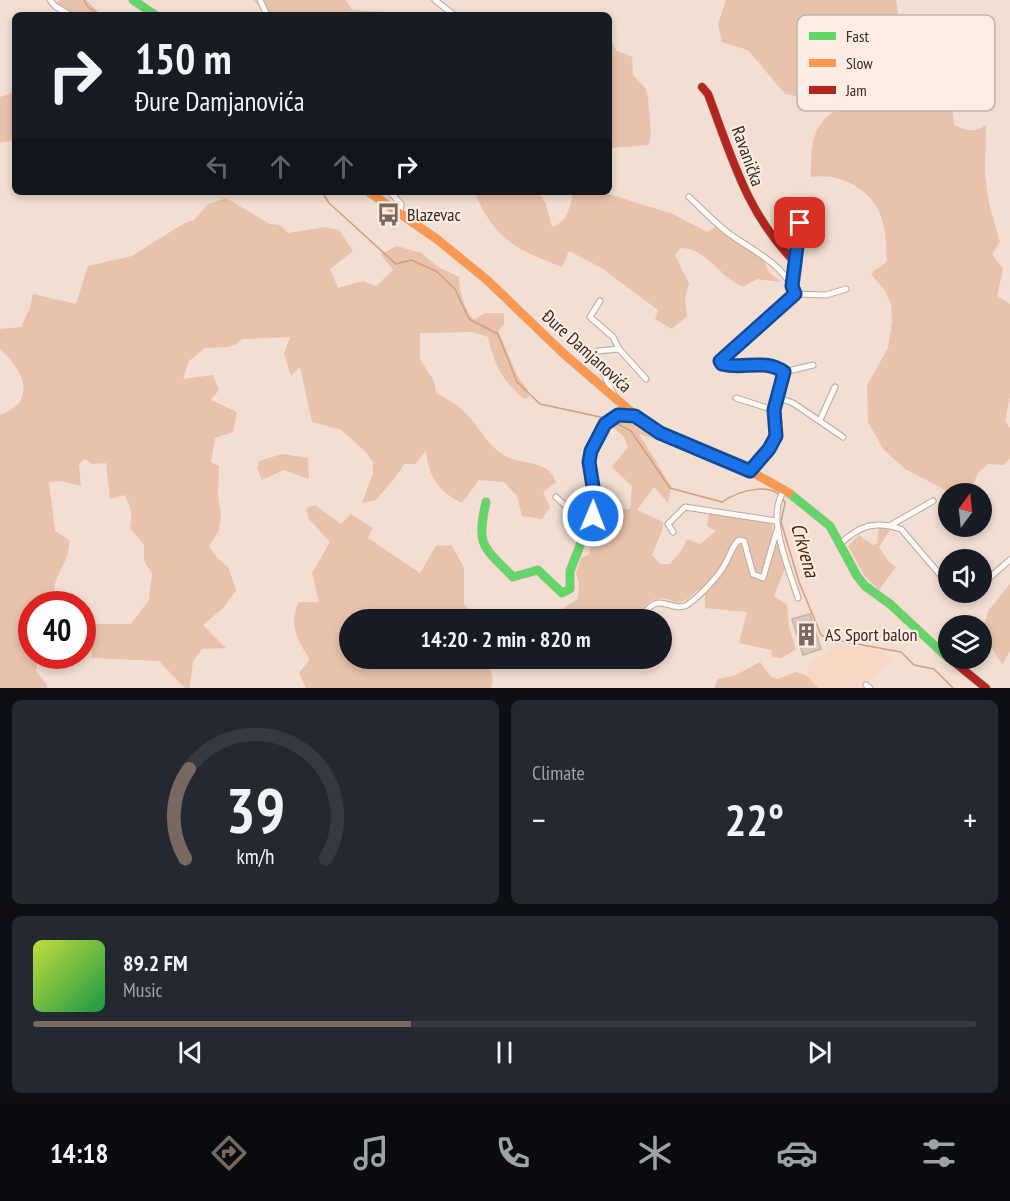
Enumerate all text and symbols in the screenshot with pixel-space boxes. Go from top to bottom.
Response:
legend [797,15,995,111]
text: Fast [846,26,869,46]
text: 150 m [135,31,232,86]
icon: right [36,36,114,114]
text: Slow [846,53,873,73]
text: Jam [845,80,867,100]
text: Đure Damjanovića [135,84,304,118]
street label: Ravanička [727,123,769,189]
icon: left [201,150,234,183]
icon: ahead [264,150,297,183]
icon: ahead [327,150,360,183]
icon: right [390,150,423,183]
pin [774,197,825,248]
bus stop icon: Blazevac [376,201,402,227]
place label: Blazevac [407,203,461,226]
icon: arrive [783,206,816,239]
street label: Đure Damjanovića [537,304,637,397]
north arrow [938,483,992,537]
map controls [938,483,992,669]
position arrow [561,484,625,548]
water label: Crkvena [785,520,825,581]
button: sound [938,549,992,603]
speed limit sign: 40 [18,591,96,669]
button: layers [938,615,992,669]
building icon: AS Sport balon [794,621,820,647]
place label: AS Sport balon [825,623,917,646]
text: 14:20 · 2 min · 820 m [420,625,591,653]
text: Climate [532,760,585,786]
text: 39 [226,769,285,850]
text: 22° [725,790,784,848]
text: − [532,798,546,841]
text: + [963,798,977,841]
text: km/h [236,842,275,870]
text: 89.2 FM [123,949,188,977]
text: Music [123,977,163,1003]
icon: previous [174,1036,207,1069]
icon: pause [488,1036,521,1069]
icon: next [803,1036,836,1069]
icon: directions [208,1132,250,1174]
icon: music [350,1132,392,1174]
icon: phone [492,1132,534,1174]
icon: climate [634,1132,676,1174]
icon: car [776,1132,818,1174]
icon: filters [918,1132,960,1174]
text: 14:18 [50,1136,108,1170]

